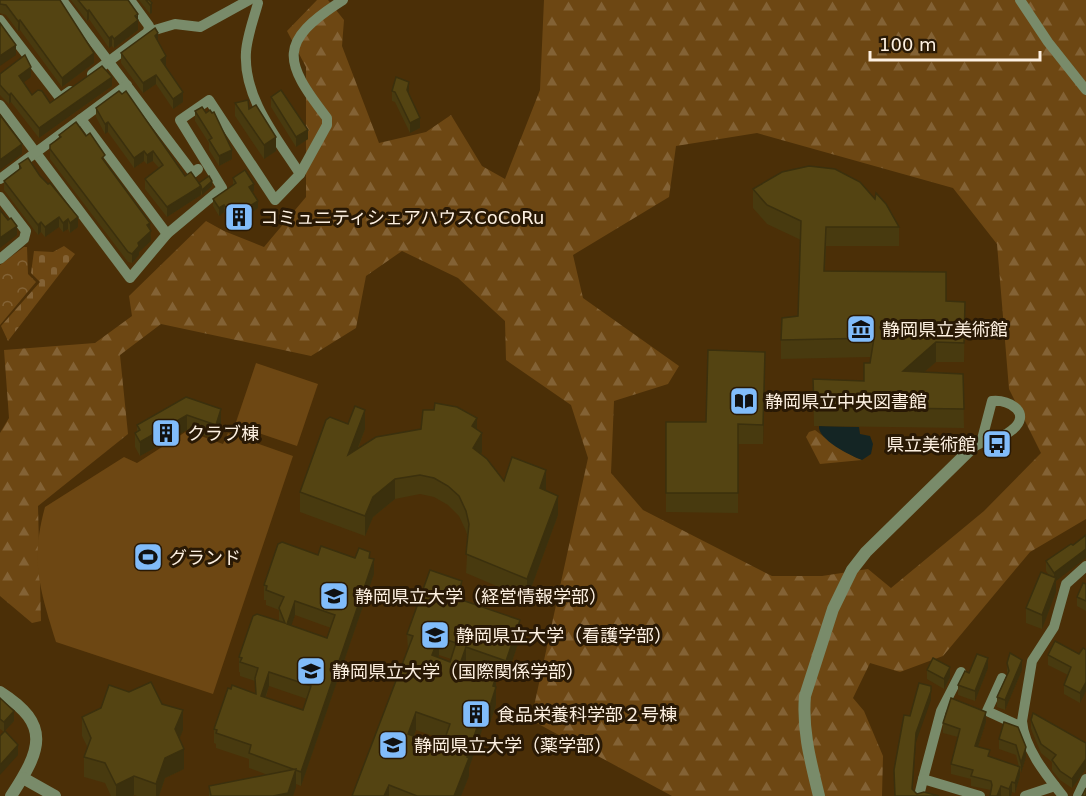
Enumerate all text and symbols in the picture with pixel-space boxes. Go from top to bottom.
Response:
scale bar [870,24,1040,62]
text: 100 m [879,34,937,55]
building icon: コミュニティシェアハウスCoCoRu [223,201,255,233]
place label: コミュニティシェアハウスCoCoRu [260,207,544,228]
museum icon: 静岡県立美術館 [845,313,877,345]
place label: 静岡県立美術館 [882,319,1008,340]
library icon: 静岡県立中央図書館 [728,385,760,417]
place label: 静岡県立中央図書館 [765,391,927,412]
building icon: クラブ棟 [150,417,182,449]
place label: クラブ棟 [187,423,259,444]
bus stop icon: 県立美術館 [981,428,1013,460]
place label: 県立美術館 [886,434,976,455]
sports icon: グランド [132,541,164,573]
place label: グランド [169,547,241,568]
school or university icon: 静岡県立大学（経営情報学部） [318,580,350,612]
place label: 静岡県立大学（経営情報学部） [355,586,607,607]
school or university icon: 静岡県立大学（看護学部） [419,619,451,651]
place label: 静岡県立大学（看護学部） [456,625,672,646]
school or university icon: 静岡県立大学（国際関係学部） [295,655,327,687]
place label: 静岡県立大学（国際関係学部） [332,661,584,682]
building icon: 食品栄養科学部２号棟 [460,698,492,730]
place label: 食品栄養科学部２号棟 [497,704,677,725]
school or university icon: 静岡県立大学（薬学部） [377,729,409,761]
place label: 静岡県立大学（薬学部） [414,735,612,756]

